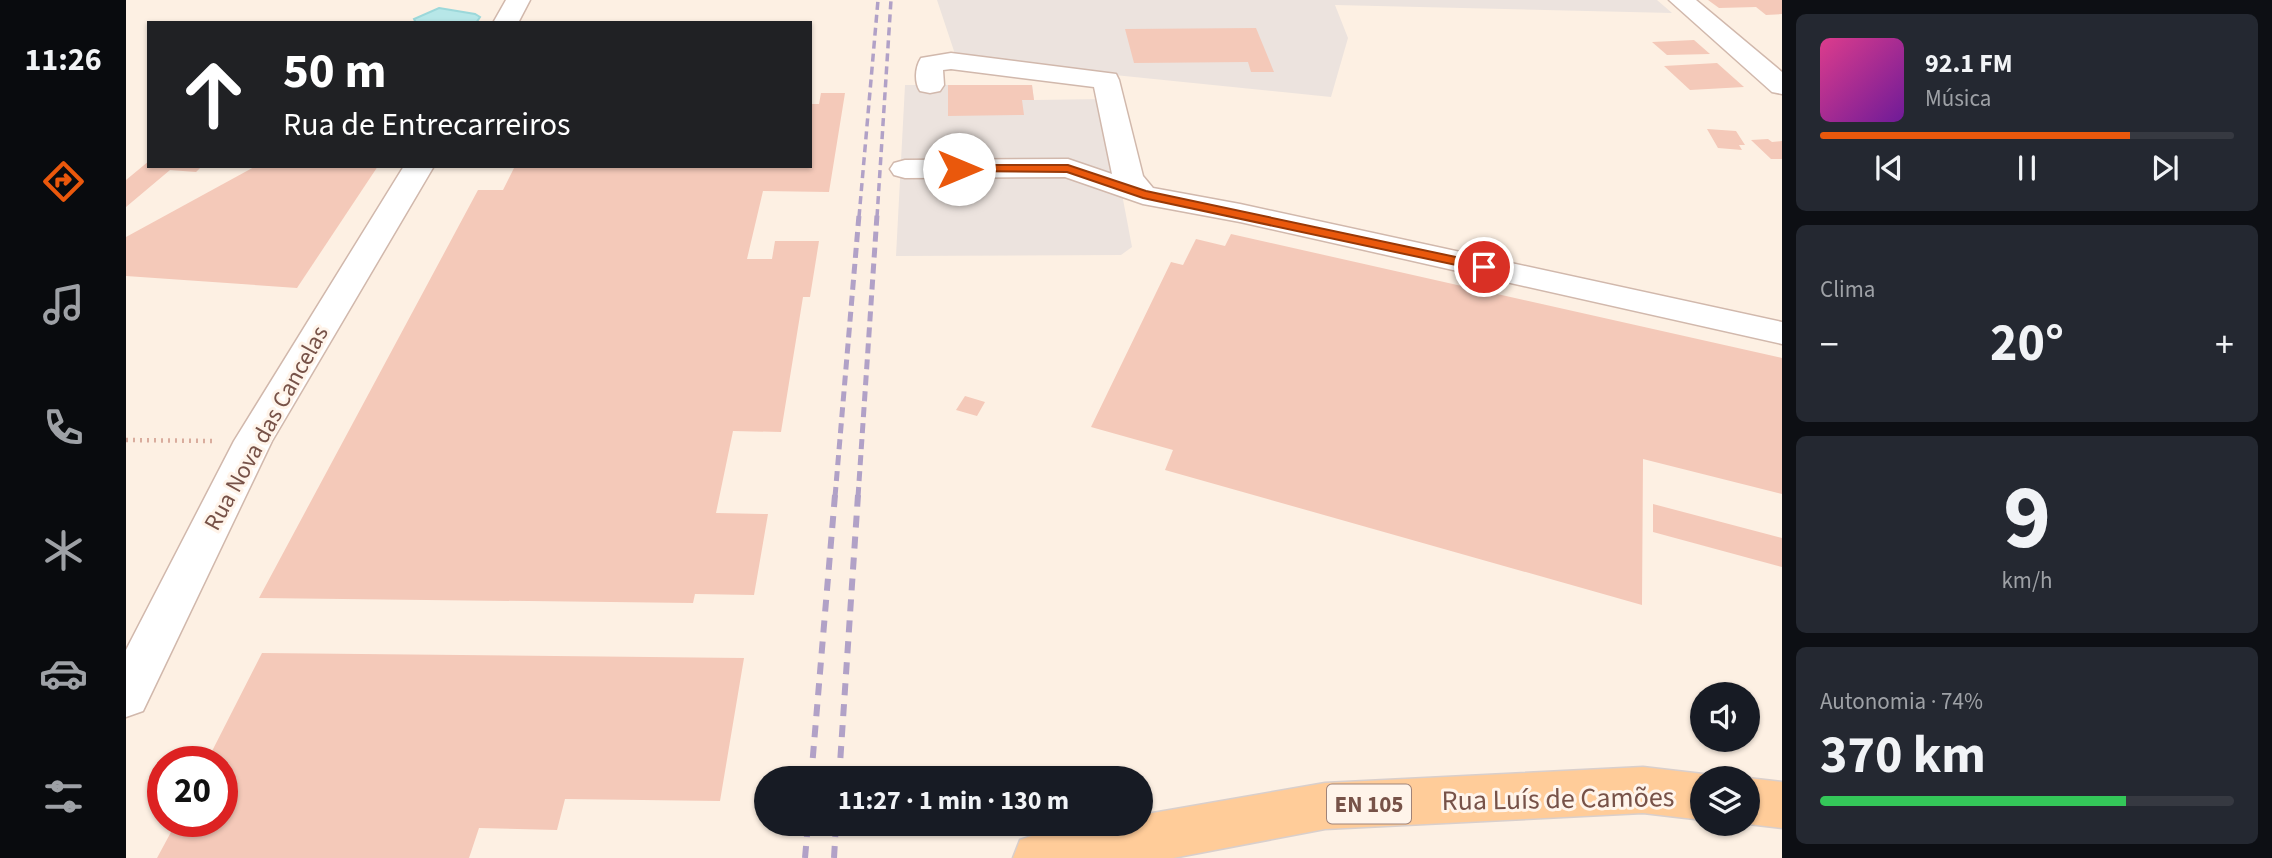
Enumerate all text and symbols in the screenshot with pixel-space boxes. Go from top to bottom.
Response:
text: 11:26 [24,37,102,83]
text: 50 m [283,37,387,107]
text: 92.1 FM [1925,45,2013,82]
icon: ahead [168,49,259,140]
text: Música [1925,82,1991,115]
text: Rua de Entrecarreiros [283,102,571,148]
position arrow [922,132,996,206]
icon: previous [1870,149,1908,187]
icon: pause [2008,149,2046,187]
icon: next [2146,149,2184,187]
icon: directions [39,157,88,206]
pin [1454,237,1514,297]
icon: arrive [1465,248,1503,286]
text: Clima [1820,273,1875,306]
icon: music [39,280,88,329]
text: 20° [1990,307,2064,381]
text: − [1820,318,1839,372]
text: + [2215,318,2234,372]
street label: Rua Nova das Cancelas [195,319,337,537]
icon: phone [39,403,88,452]
text: 9 [2003,454,2051,583]
icon: climate [39,526,88,575]
text: km/h [2001,564,2053,597]
icon: car [39,649,88,698]
map controls [1690,682,1760,836]
button: sound [1690,682,1760,752]
text: Autonomia · 74% [1820,685,1983,718]
text: 370 km [1820,719,1986,793]
speed limit sign: 20 [147,746,238,837]
button: layers [1690,766,1760,836]
icon: filters [39,772,88,821]
street label: Rua Luís de Camões [1441,777,1675,821]
text: 11:27 · 1 min · 130 m [838,782,1069,819]
road number: EN 105 [1327,784,1411,824]

